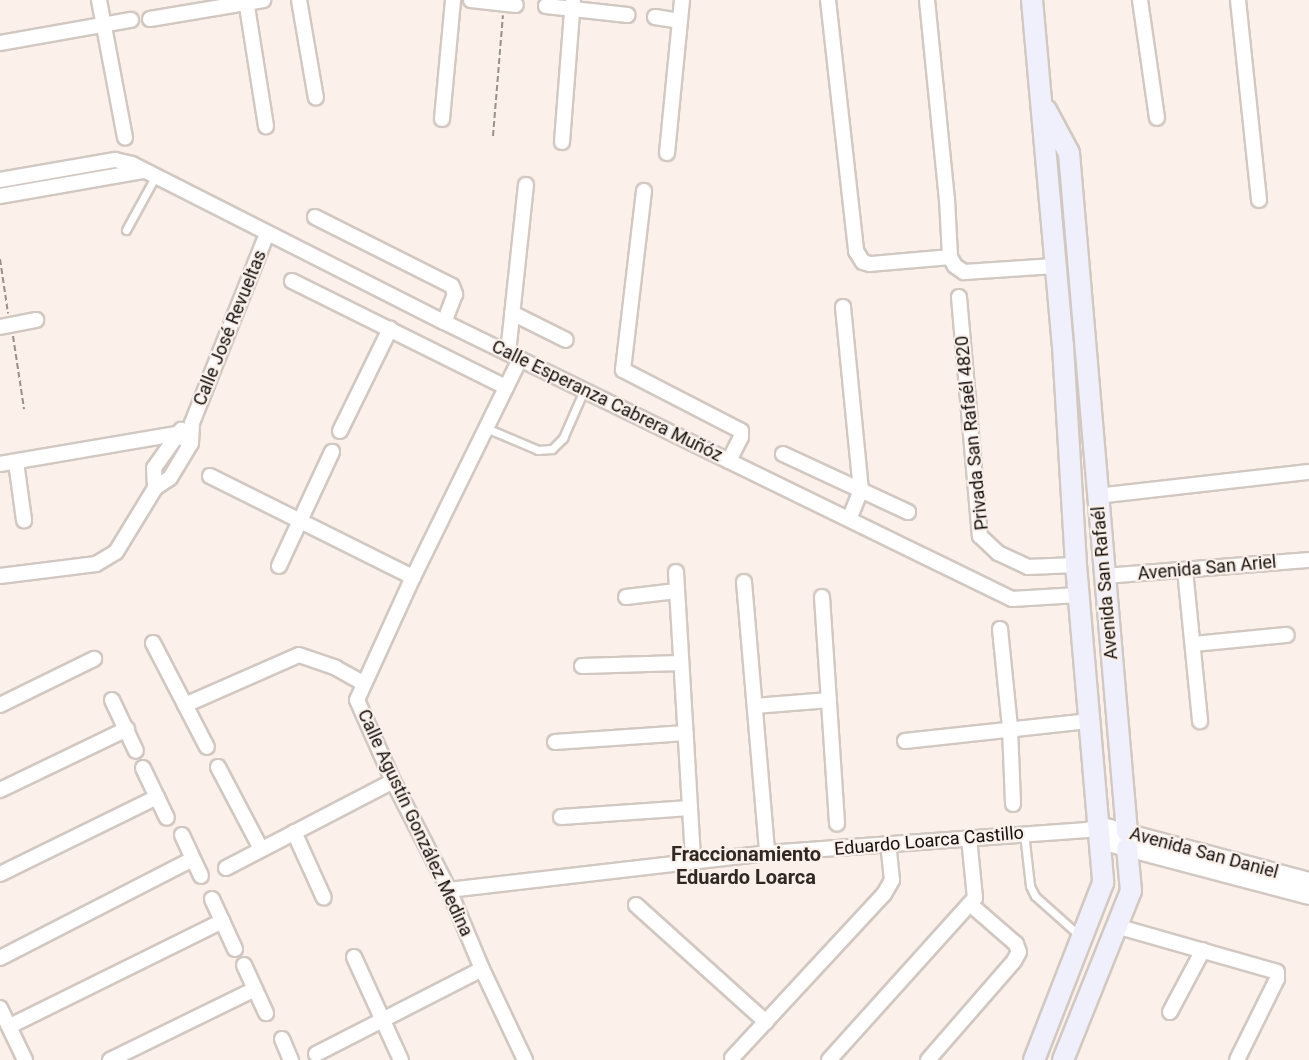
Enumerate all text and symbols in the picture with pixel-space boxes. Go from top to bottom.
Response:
street label: Calle José Revueltas [189,247,271,409]
street label: Privada San Rafaél 4820 [951,335,993,531]
street label: Calle Esperanza Cabrera Muñóz [488,336,726,466]
street label: Avenida San Rafaél [1088,505,1122,661]
street label: Avenida San Ariel [1137,551,1277,585]
street label: Calle Agustín González Medina [353,706,477,940]
street label: Eduardo Loarca Castillo [833,822,1025,860]
street label: Avenida San Daniel [1127,823,1281,883]
district label: Fraccionamiento Eduardo Loarca [671,842,821,889]

